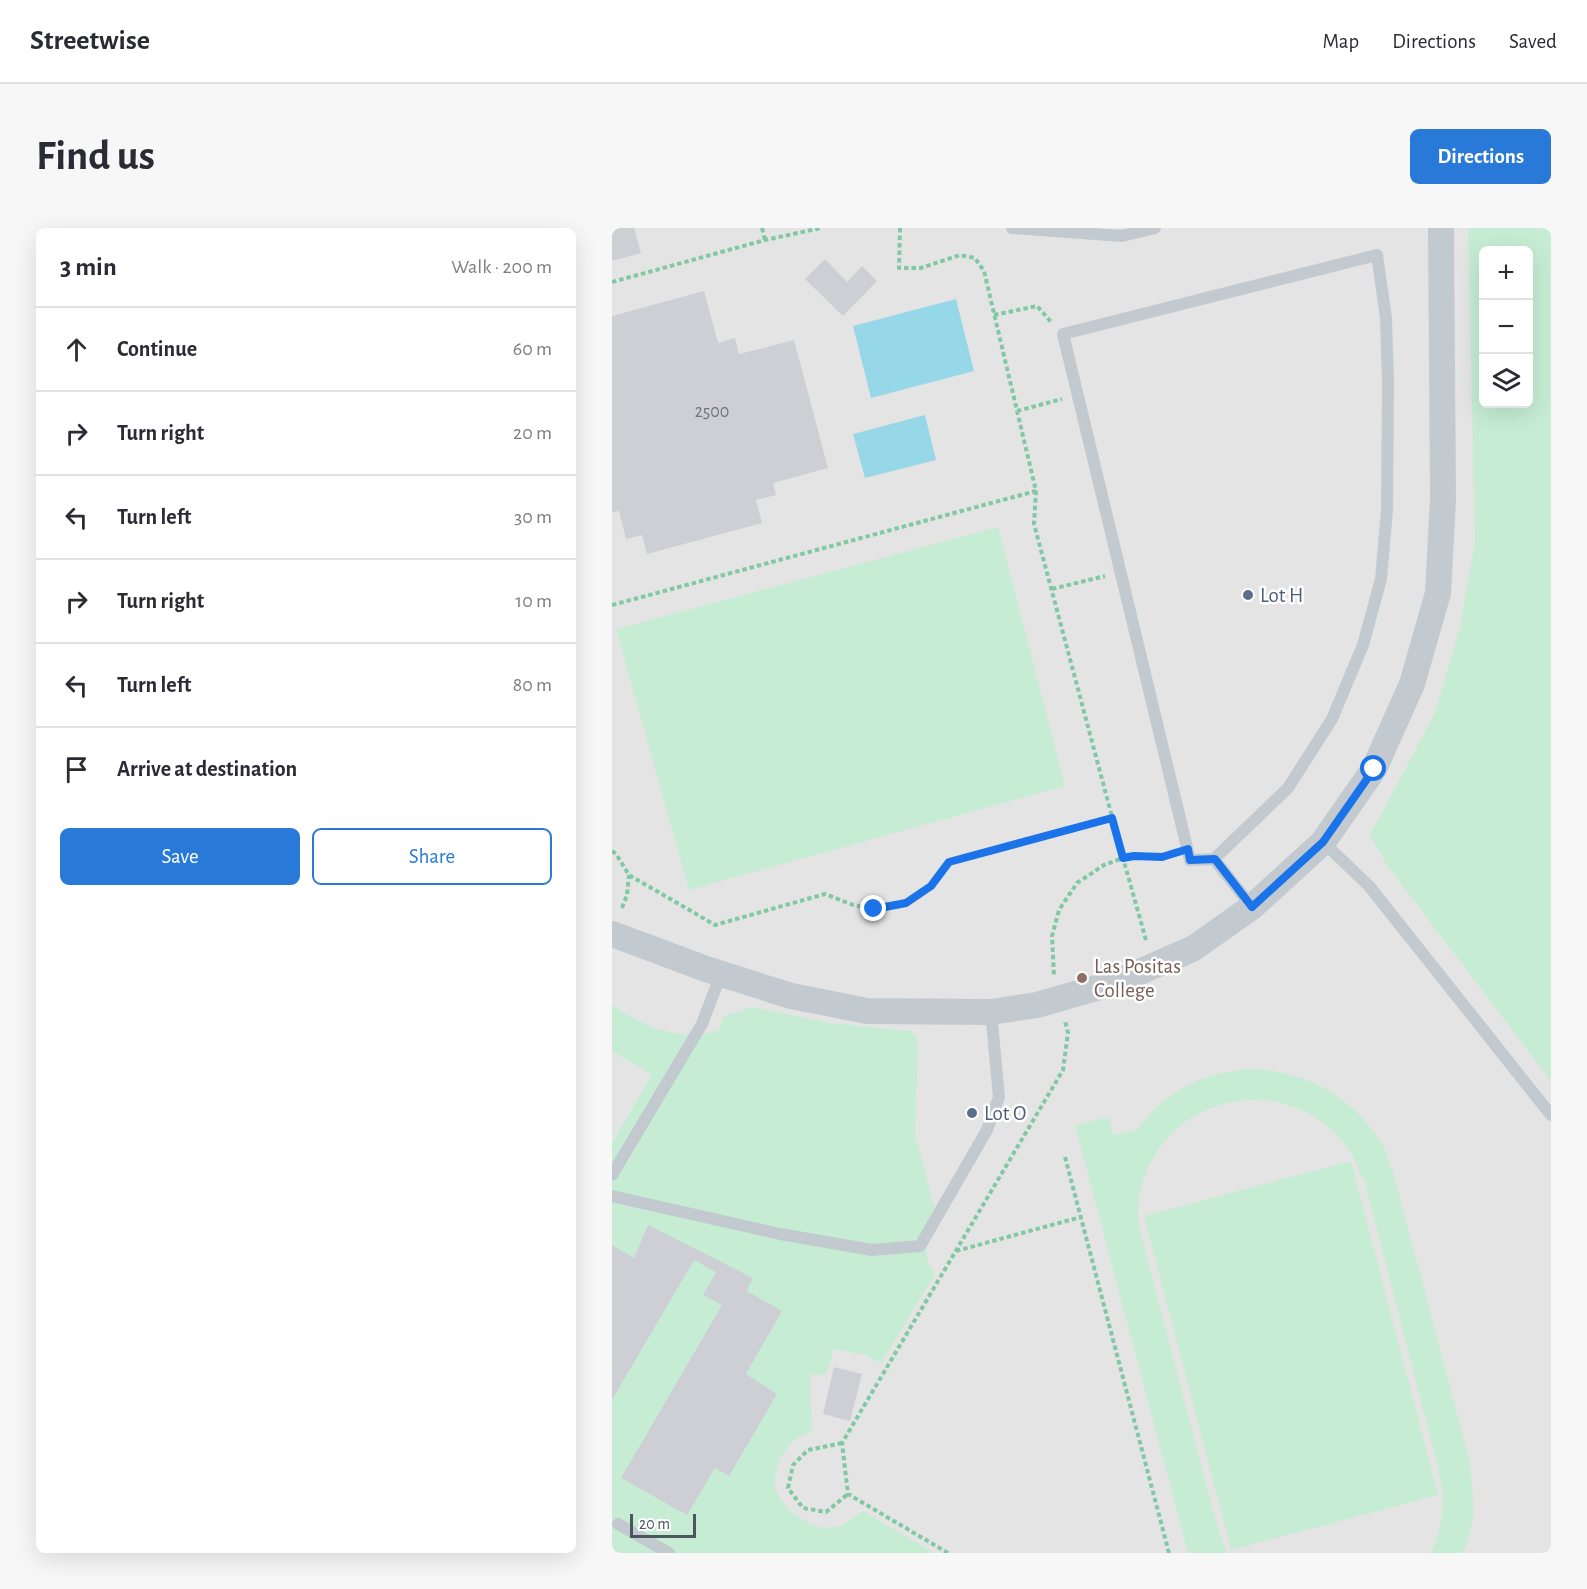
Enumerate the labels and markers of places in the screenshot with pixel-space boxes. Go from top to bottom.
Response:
place label: Lot H [1260,585,1303,606]
marker: Lot H [1241,588,1255,602]
place label: Las Positas College [1094,956,1181,1001]
marker: Las Positas College [1075,971,1089,985]
place label: Lot O [984,1103,1026,1124]
marker: Lot O [965,1106,979,1120]

